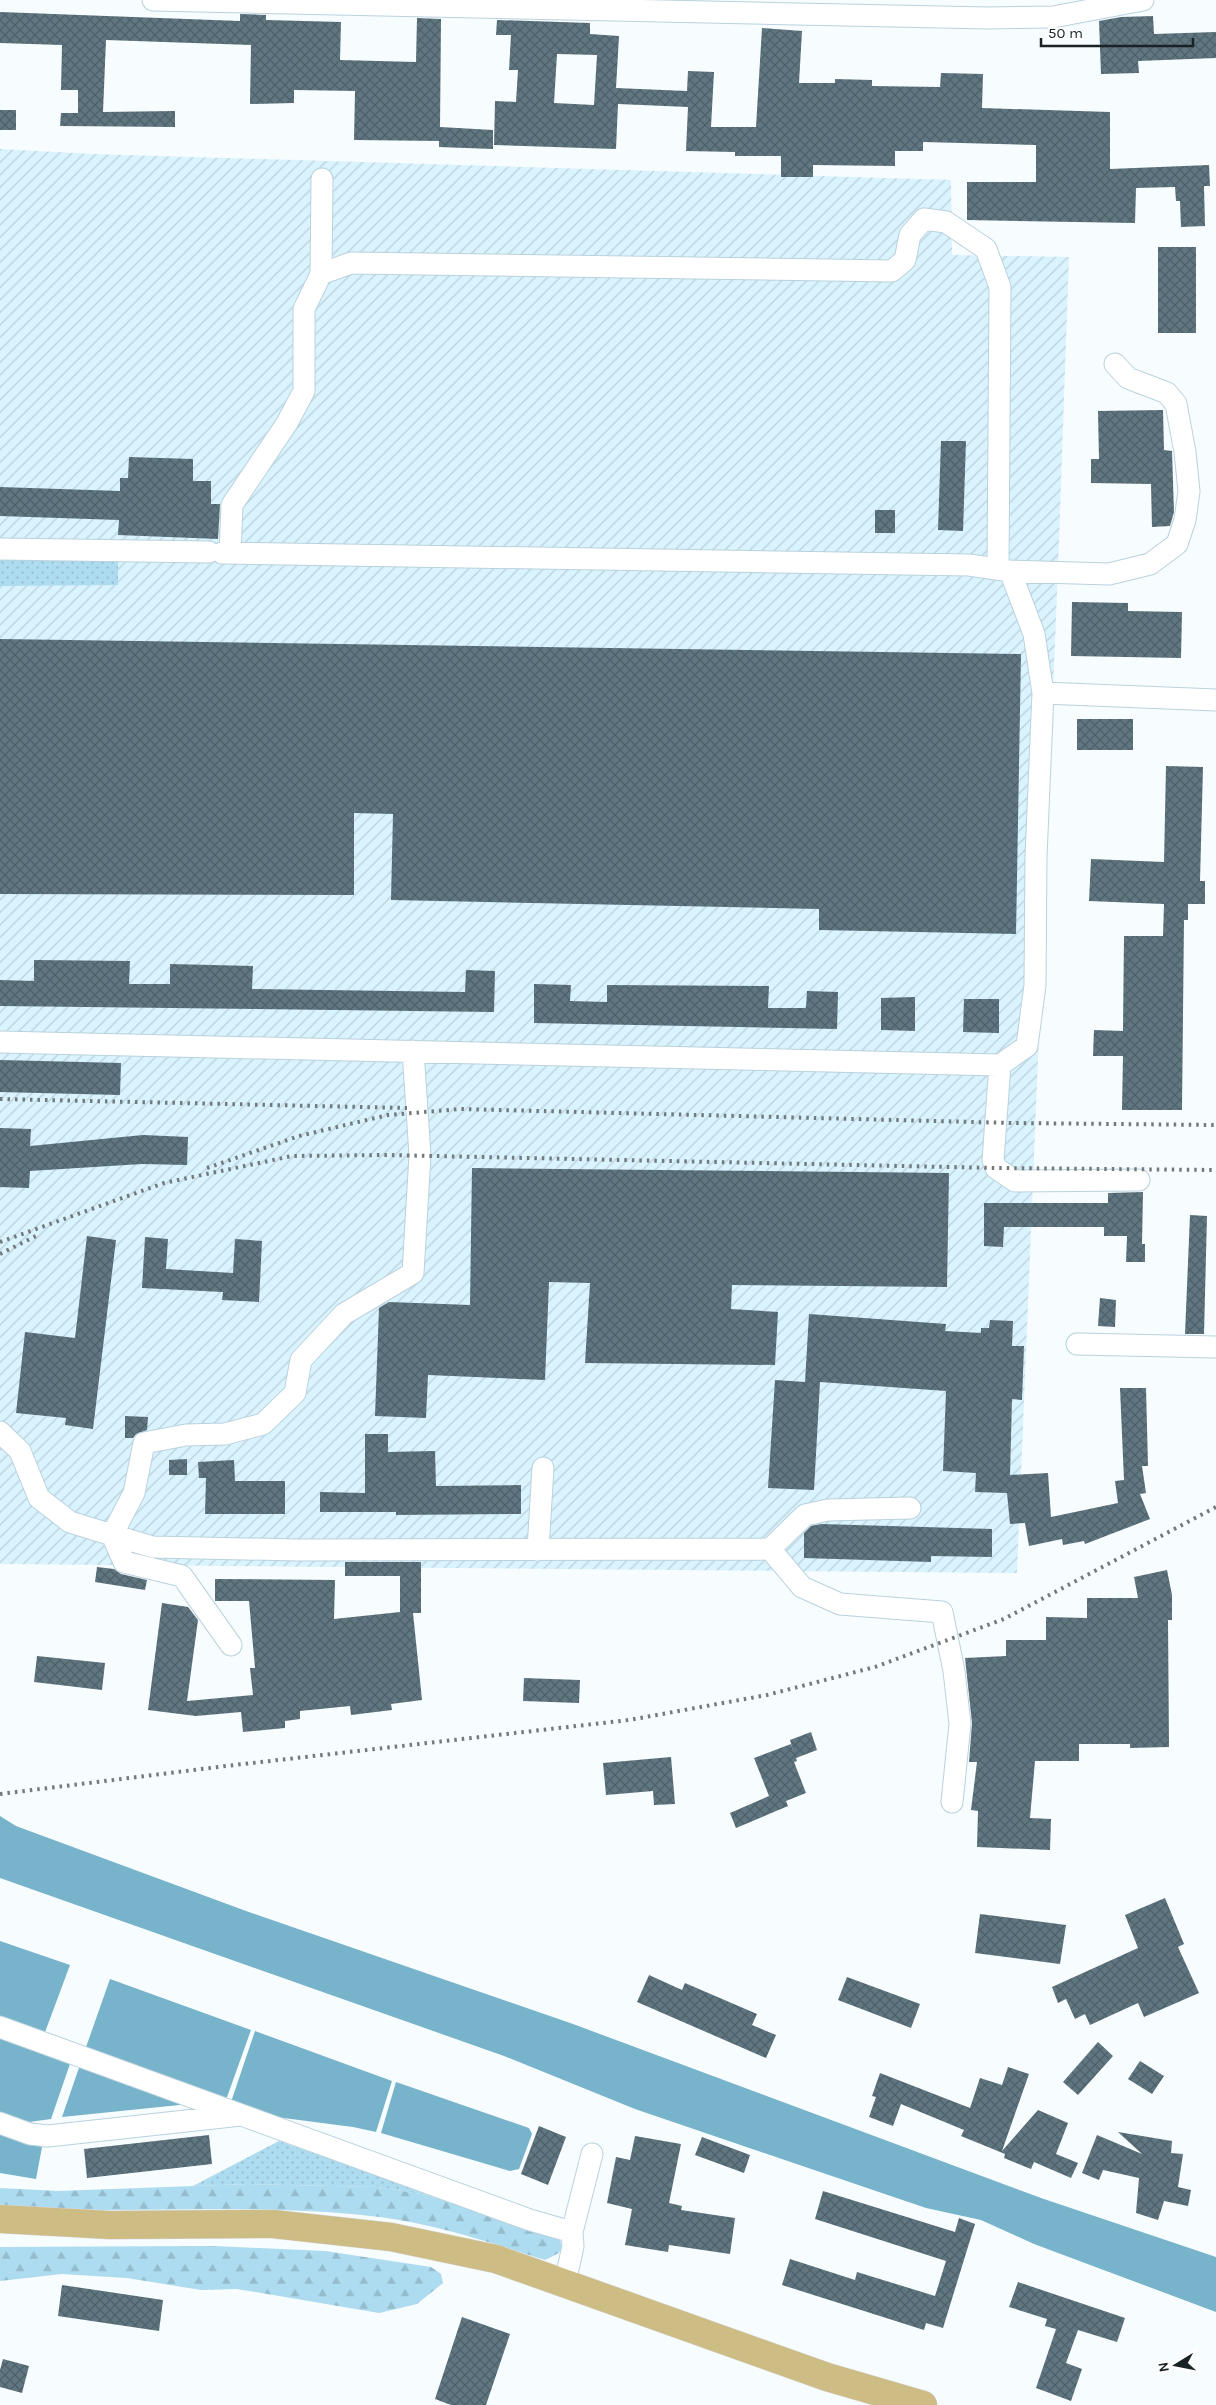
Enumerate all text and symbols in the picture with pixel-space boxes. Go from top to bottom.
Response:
scale bar [1041,15,1194,47]
text: 50 m [1048,24,1083,42]
north arrow [1151,2340,1201,2390]
text: N [1154,2361,1173,2374]

